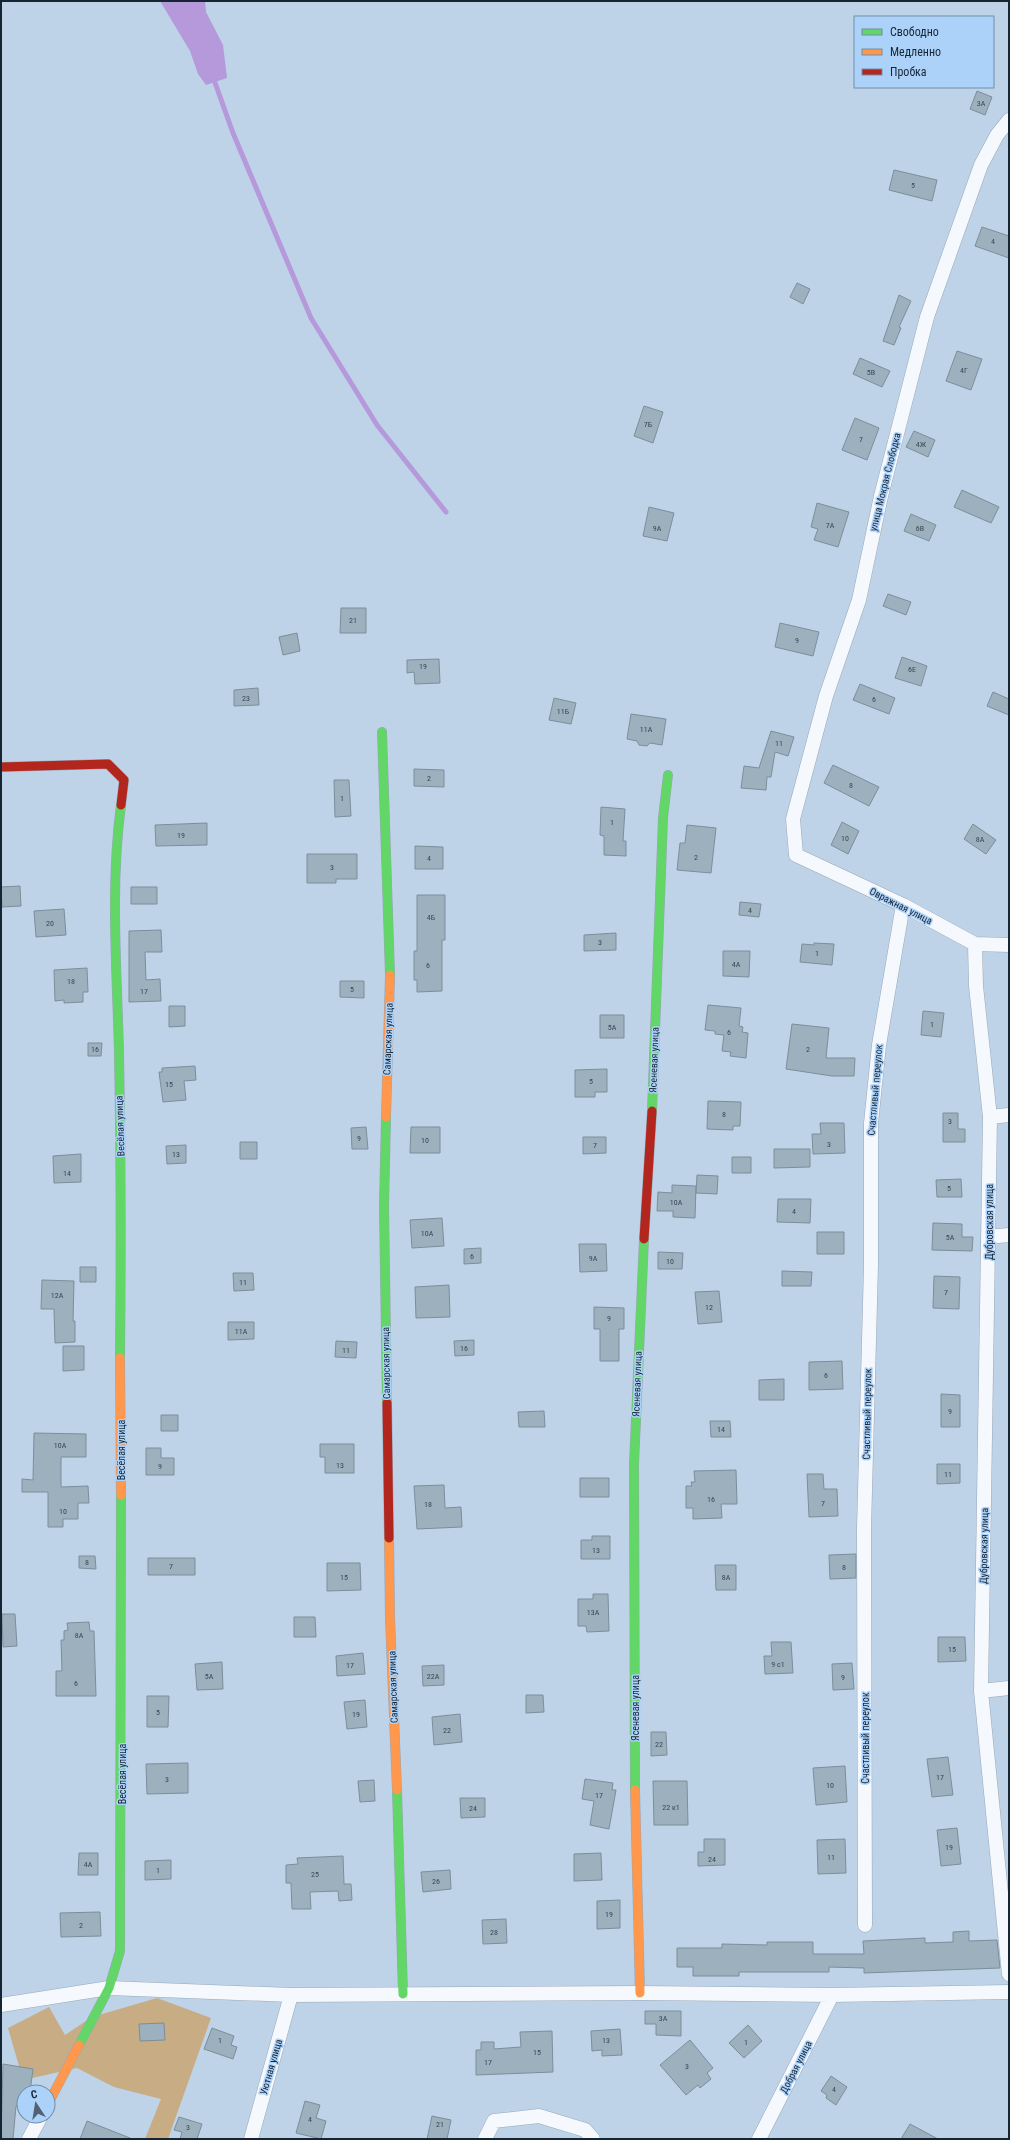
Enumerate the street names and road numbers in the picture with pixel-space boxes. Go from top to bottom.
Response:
street label: улица Мокрая Слободка [867,431,903,532]
street label: Овражная улица [868,886,934,927]
street label: Самарская улица [381,1003,395,1075]
street label: Ясеневая улица [647,1027,661,1093]
street label: Счастливый переулок [866,1044,884,1136]
street label: Весёлая улица [113,1095,127,1157]
street label: Дубровская улица [984,1184,995,1260]
street label: Самарская улица [380,1327,392,1399]
street label: Ясеневая улица [630,1351,644,1417]
street label: Счастливый переулок [861,1368,873,1460]
street label: Весёлая улица [116,1419,127,1480]
street label: Дубровская улица [978,1508,990,1584]
street label: Самарская улица [386,1651,400,1723]
street label: Ясеневая улица [630,1675,641,1741]
street label: Счастливый переулок [860,1692,871,1784]
street label: Весёлая улица [117,1743,128,1804]
street label: Уютная улица [258,2038,284,2096]
street label: Добрая улица [778,2039,814,2095]

